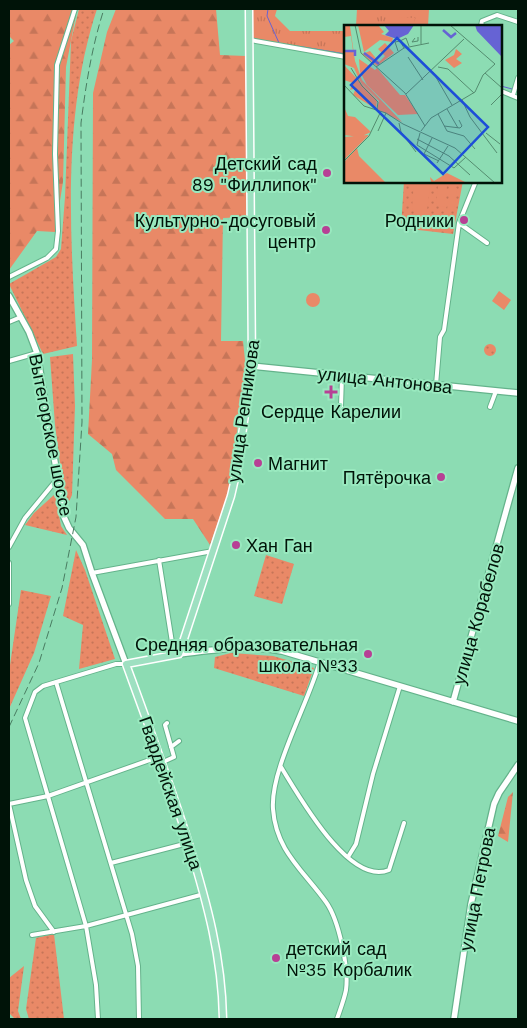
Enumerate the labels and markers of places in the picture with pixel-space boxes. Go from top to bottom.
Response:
place label: Детский сад 89 "Филлипок" [192,153,317,195]
marker: Детский сад 89 "Филлипок" [321,167,333,179]
place label: Культурно-досуговый центр [135,210,316,252]
place label: Родники [385,210,454,231]
marker: Родники [458,214,470,226]
marker: Культурно-досуговый центр [320,224,332,236]
marker: Сердце Карелии [325,386,337,398]
place label: Сердце Карелии [261,401,401,422]
place label: Магнит [268,453,328,474]
marker: Магнит [252,457,264,469]
place label: Пятёрочка [343,467,432,488]
marker: Пятёрочка [435,471,447,483]
place label: Хан Ган [246,535,313,556]
marker: Хан Ган [230,539,242,551]
place label: Средняя образовательная школа №33 [135,634,358,676]
marker: Средняя образовательная школа №33 [362,648,374,660]
place label: детский сад №35 Корбалик [286,938,412,980]
marker: детский сад №35 Корбалик [270,952,282,964]

